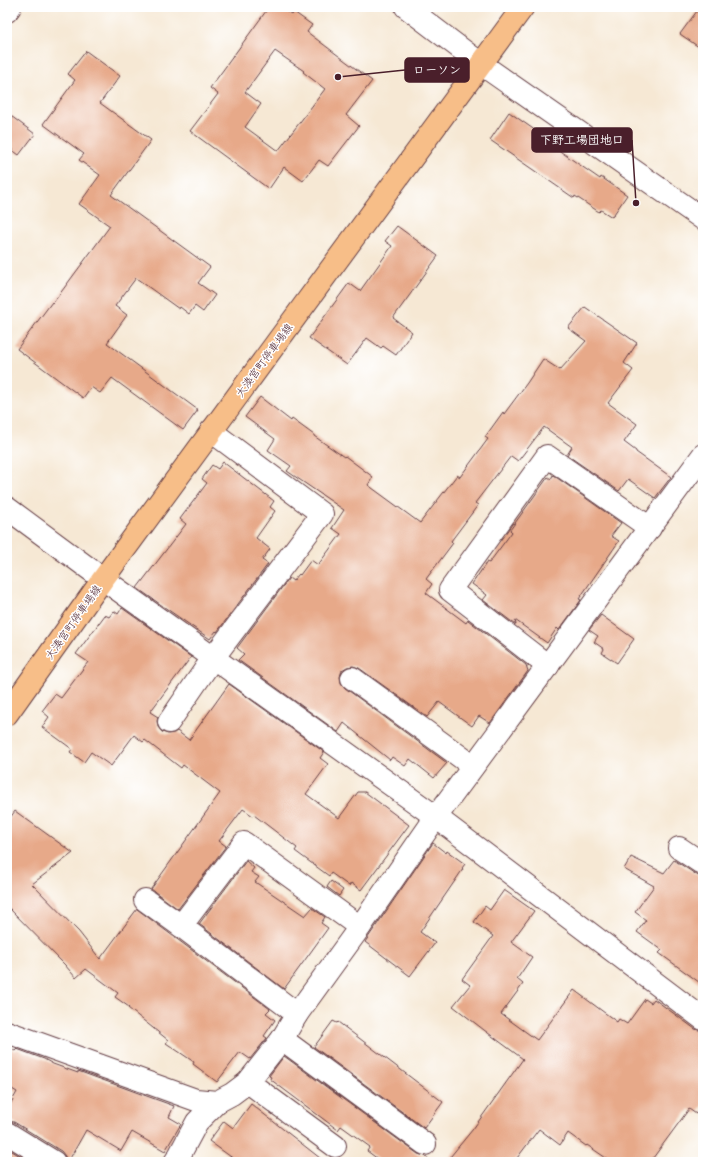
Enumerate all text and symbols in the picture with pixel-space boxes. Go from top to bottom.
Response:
callout: ローソン [405,58,469,82]
text: ローソン [413,61,461,78]
callout: 下野工場団地口 [532,128,632,152]
text: 下野工場団地口 [540,131,624,148]
street label: 大湊宮町停車場線 [232,320,296,400]
street label: 大湊宮町停車場線 [42,582,104,662]

